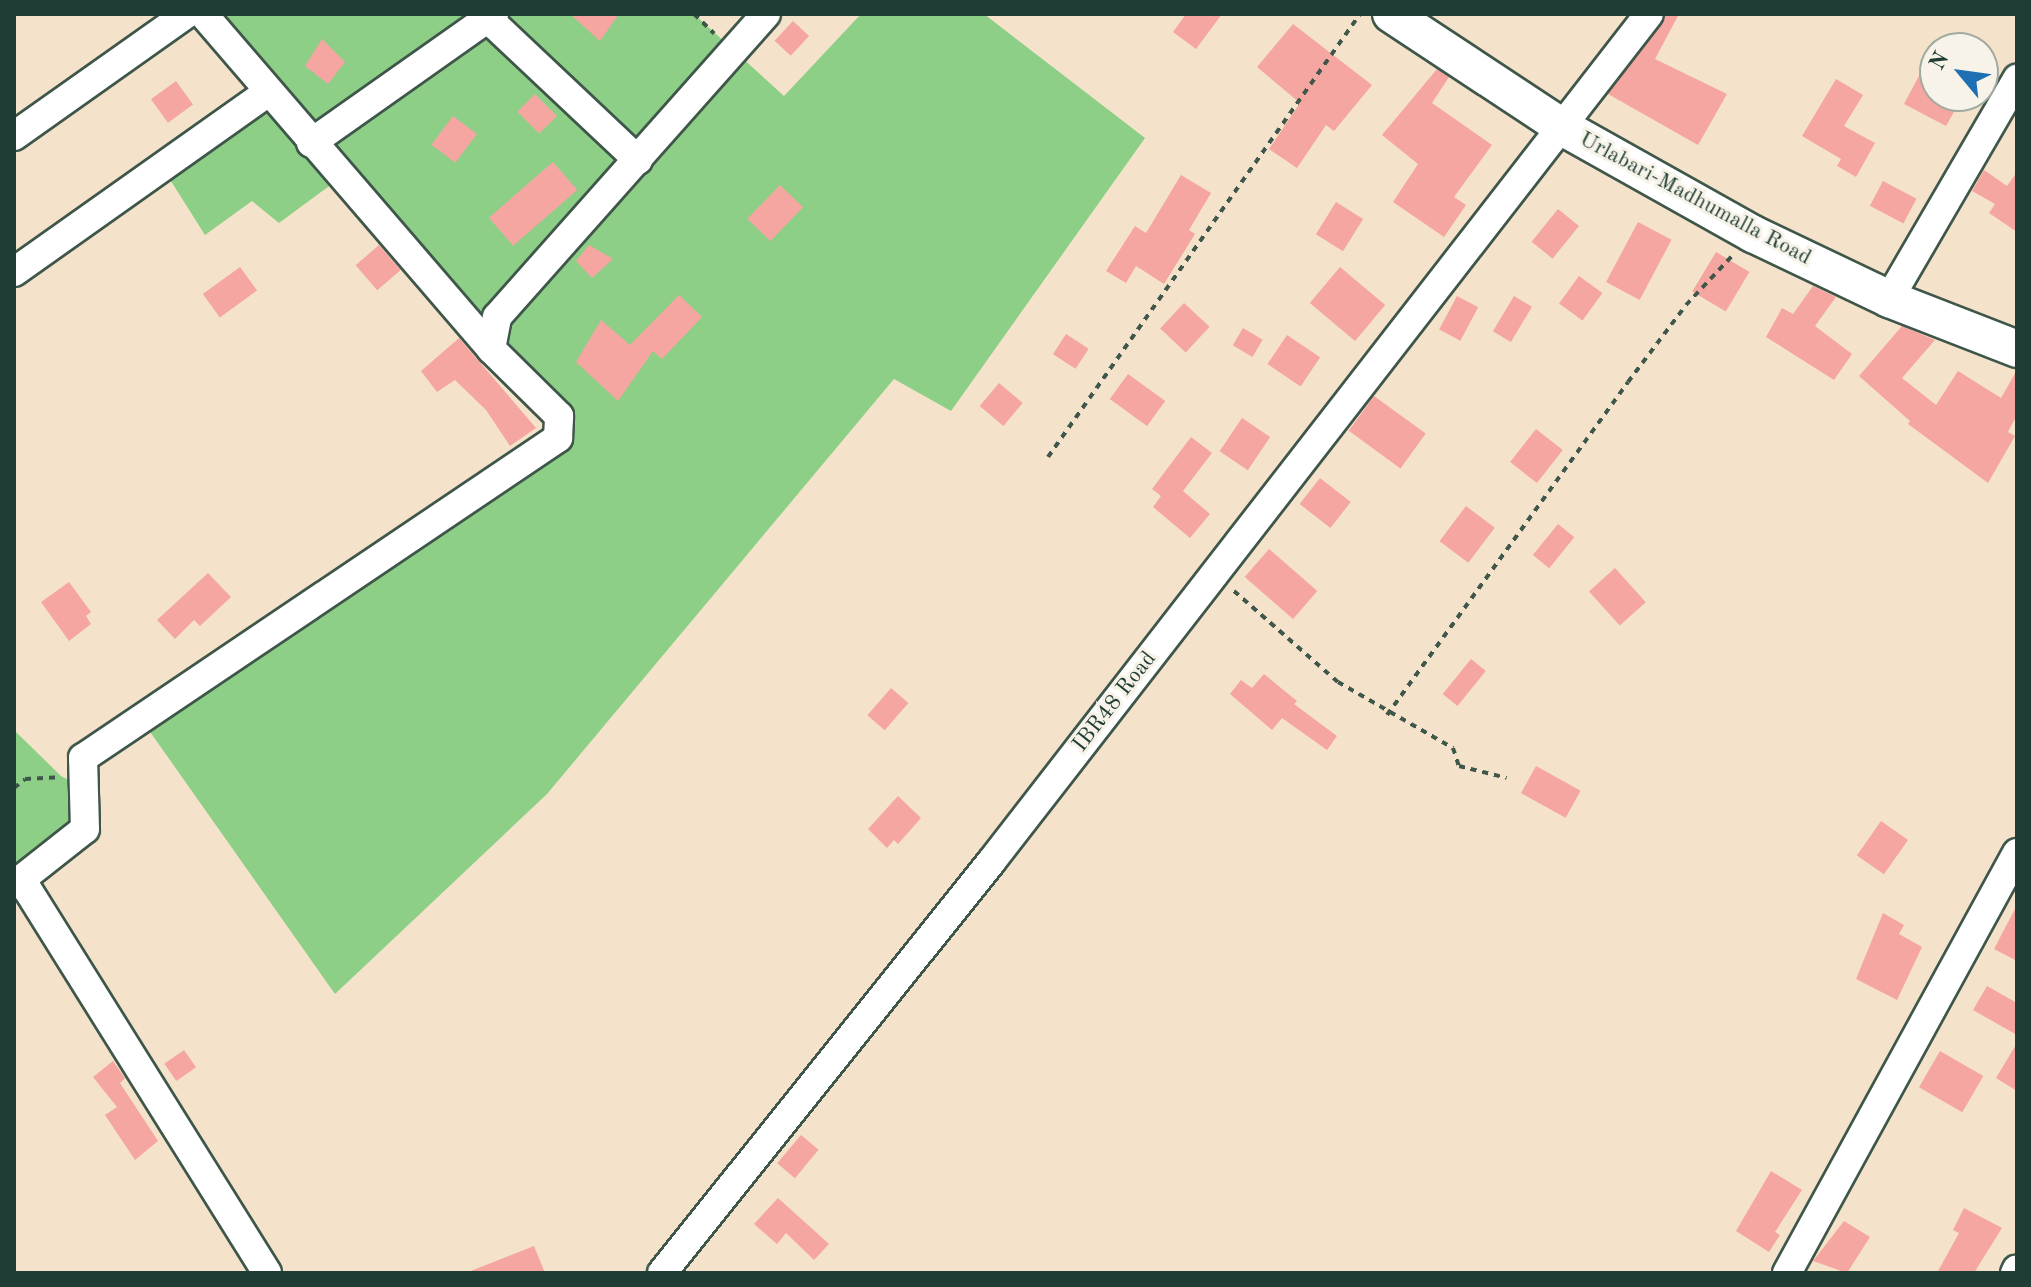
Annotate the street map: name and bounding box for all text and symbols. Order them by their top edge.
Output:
north arrow [1919,32,1999,112]
text: N [1926,49,1953,74]
street label: Urlabari-Madhumalla Road [1574,127,1816,271]
street label: IBR48 Road [1068,646,1162,758]

